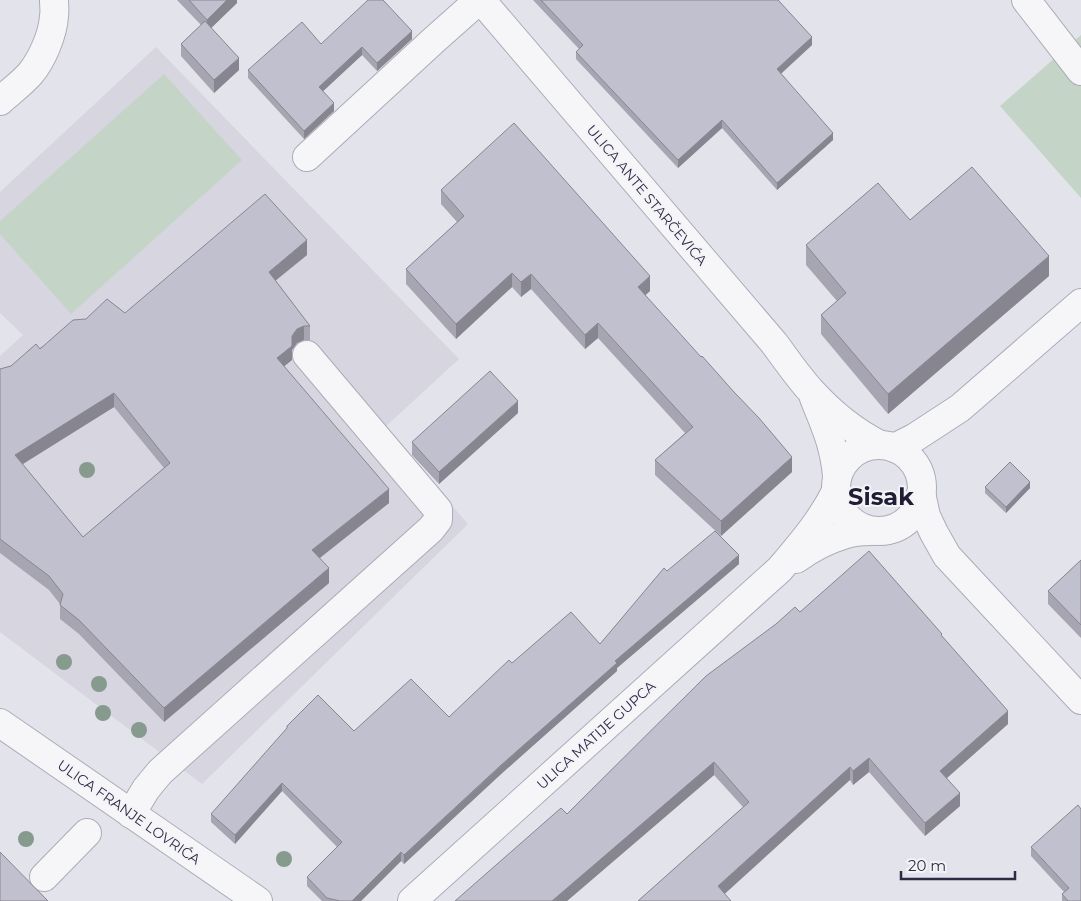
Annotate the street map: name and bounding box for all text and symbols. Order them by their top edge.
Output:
street label: ULICA ANTE STARČEVIĆA [583,121,712,270]
district label: Sisak [848,482,914,511]
street label: ULICA MATIJE GUPCA [533,676,660,793]
street label: ULICA FRANJE LOVRIĆA [54,756,205,869]
scale bar [901,848,1015,880]
text: 20 m [908,856,946,875]

